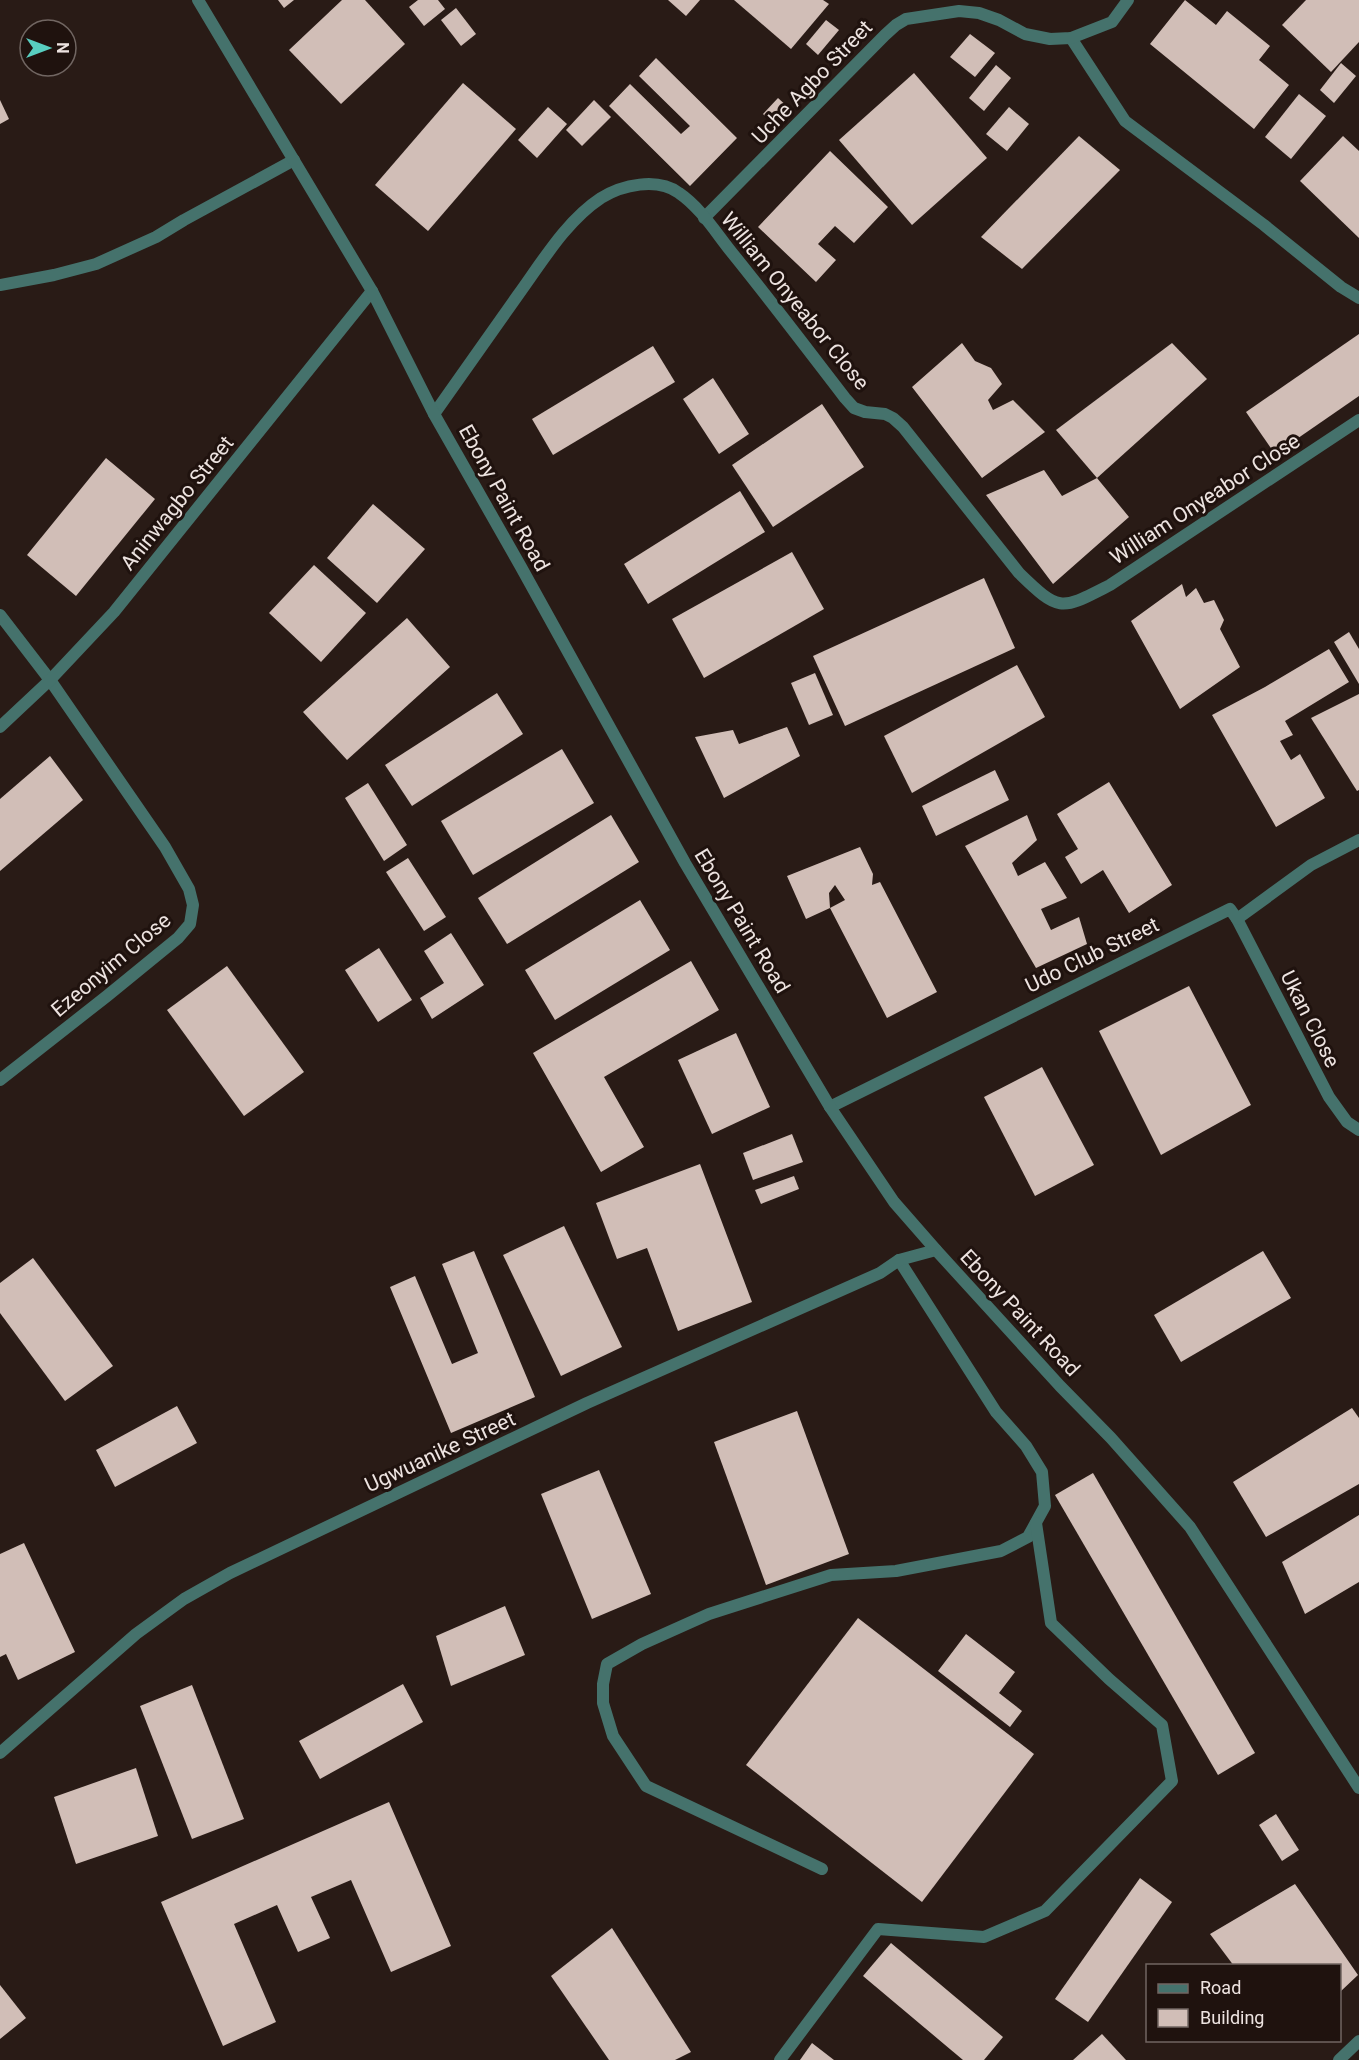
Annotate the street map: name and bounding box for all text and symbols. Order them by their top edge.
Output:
street label: Uche Agbo Street [747,15,877,149]
north arrow [18,18,78,78]
text: N [53,42,72,54]
street label: William Onyeabor Close [716,207,874,395]
street label: Ebony Paint Road [454,420,554,576]
street label: William Onyeabor Close [1106,429,1304,569]
street label: Aninwagbo Street [116,431,238,575]
street label: Ebony Paint Road [689,845,795,997]
street label: Ezeonyim Close [46,908,176,1022]
street label: Udo Club Street [1021,912,1163,998]
street label: Ukan Close [1275,967,1345,1071]
street label: Ebony Paint Road [955,1245,1085,1381]
street label: Ugwuanike Street [361,1407,519,1497]
legend [1146,1964,1341,2042]
text: Road [1200,1977,1241,1998]
text: Building [1200,2007,1264,2028]

